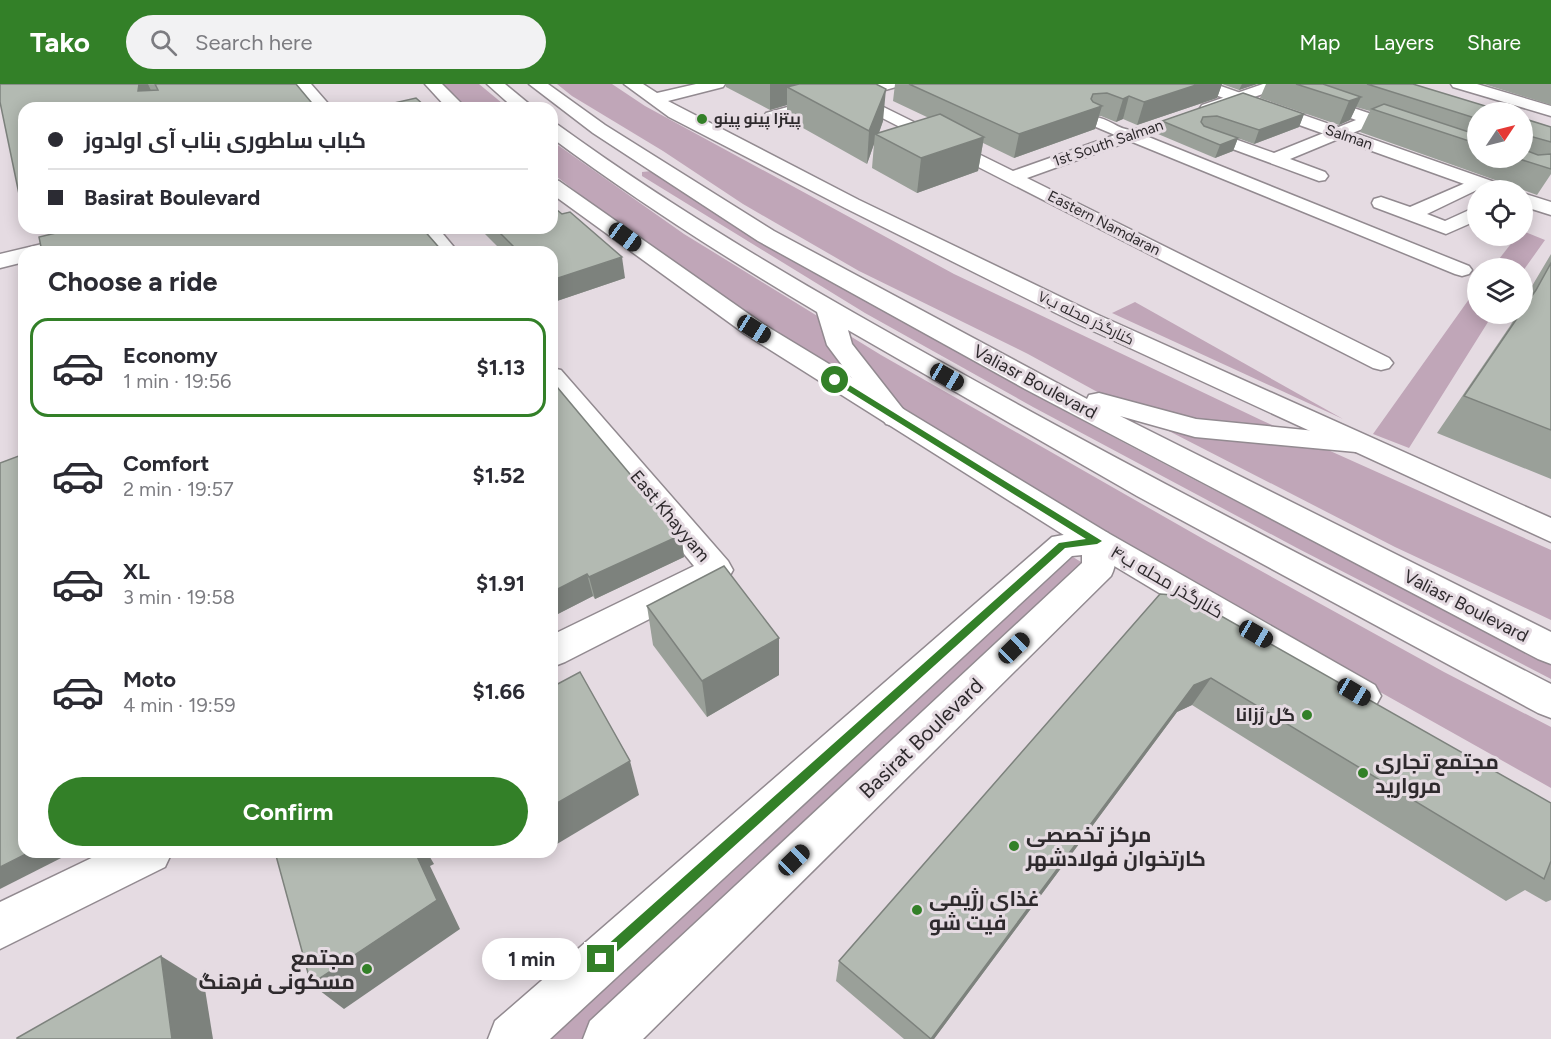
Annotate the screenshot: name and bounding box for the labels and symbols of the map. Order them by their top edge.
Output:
north arrow [1467,102,1533,168]
place label: پیتزا پینو پینو [714,110,801,130]
marker: پیتزا پینو پینو [695,112,709,126]
street label: 1st South Salman [1050,116,1166,170]
street label: Salman [1323,121,1375,153]
street label: Eastern Namdaran [1045,187,1163,259]
car [605,219,645,255]
street label: کنارگذر محله ب۷ [1035,287,1137,349]
car [734,312,774,346]
street label: Valiasr Boulevard [969,340,1101,424]
car [927,360,967,394]
route start [821,366,848,393]
street label: East Khayyam [625,466,715,566]
street label: کنارگذر محله ب۴ [1107,541,1227,623]
street label: Valiasr Boulevard [1400,565,1532,647]
car [1236,617,1276,651]
car [995,629,1033,667]
street label: Basirat Boulevard [854,673,988,803]
car [1334,675,1374,709]
place label: گل رُزانا [1235,704,1295,726]
marker: گل رُزانا [1300,708,1314,722]
place label: مجتمع تجاری مروارید [1375,749,1499,799]
marker: مجتمع تجاری مروارید [1356,766,1370,780]
place label: مرکز تخصصی کارتخوان فولادشهر [1025,822,1206,872]
marker: مرکز تخصصی کارتخوان فولادشهر [1007,839,1021,853]
car [775,841,813,879]
place label: غذای رژیمی فیت شو [929,886,1040,936]
marker: غذای رژیمی فیت شو [910,903,924,917]
callout: 1 min [481,938,580,980]
place label: مجتمع مسکونی فرهنگ [199,945,355,995]
route end [587,945,614,972]
marker: مجتمع مسکونی فرهنگ [360,962,374,976]

